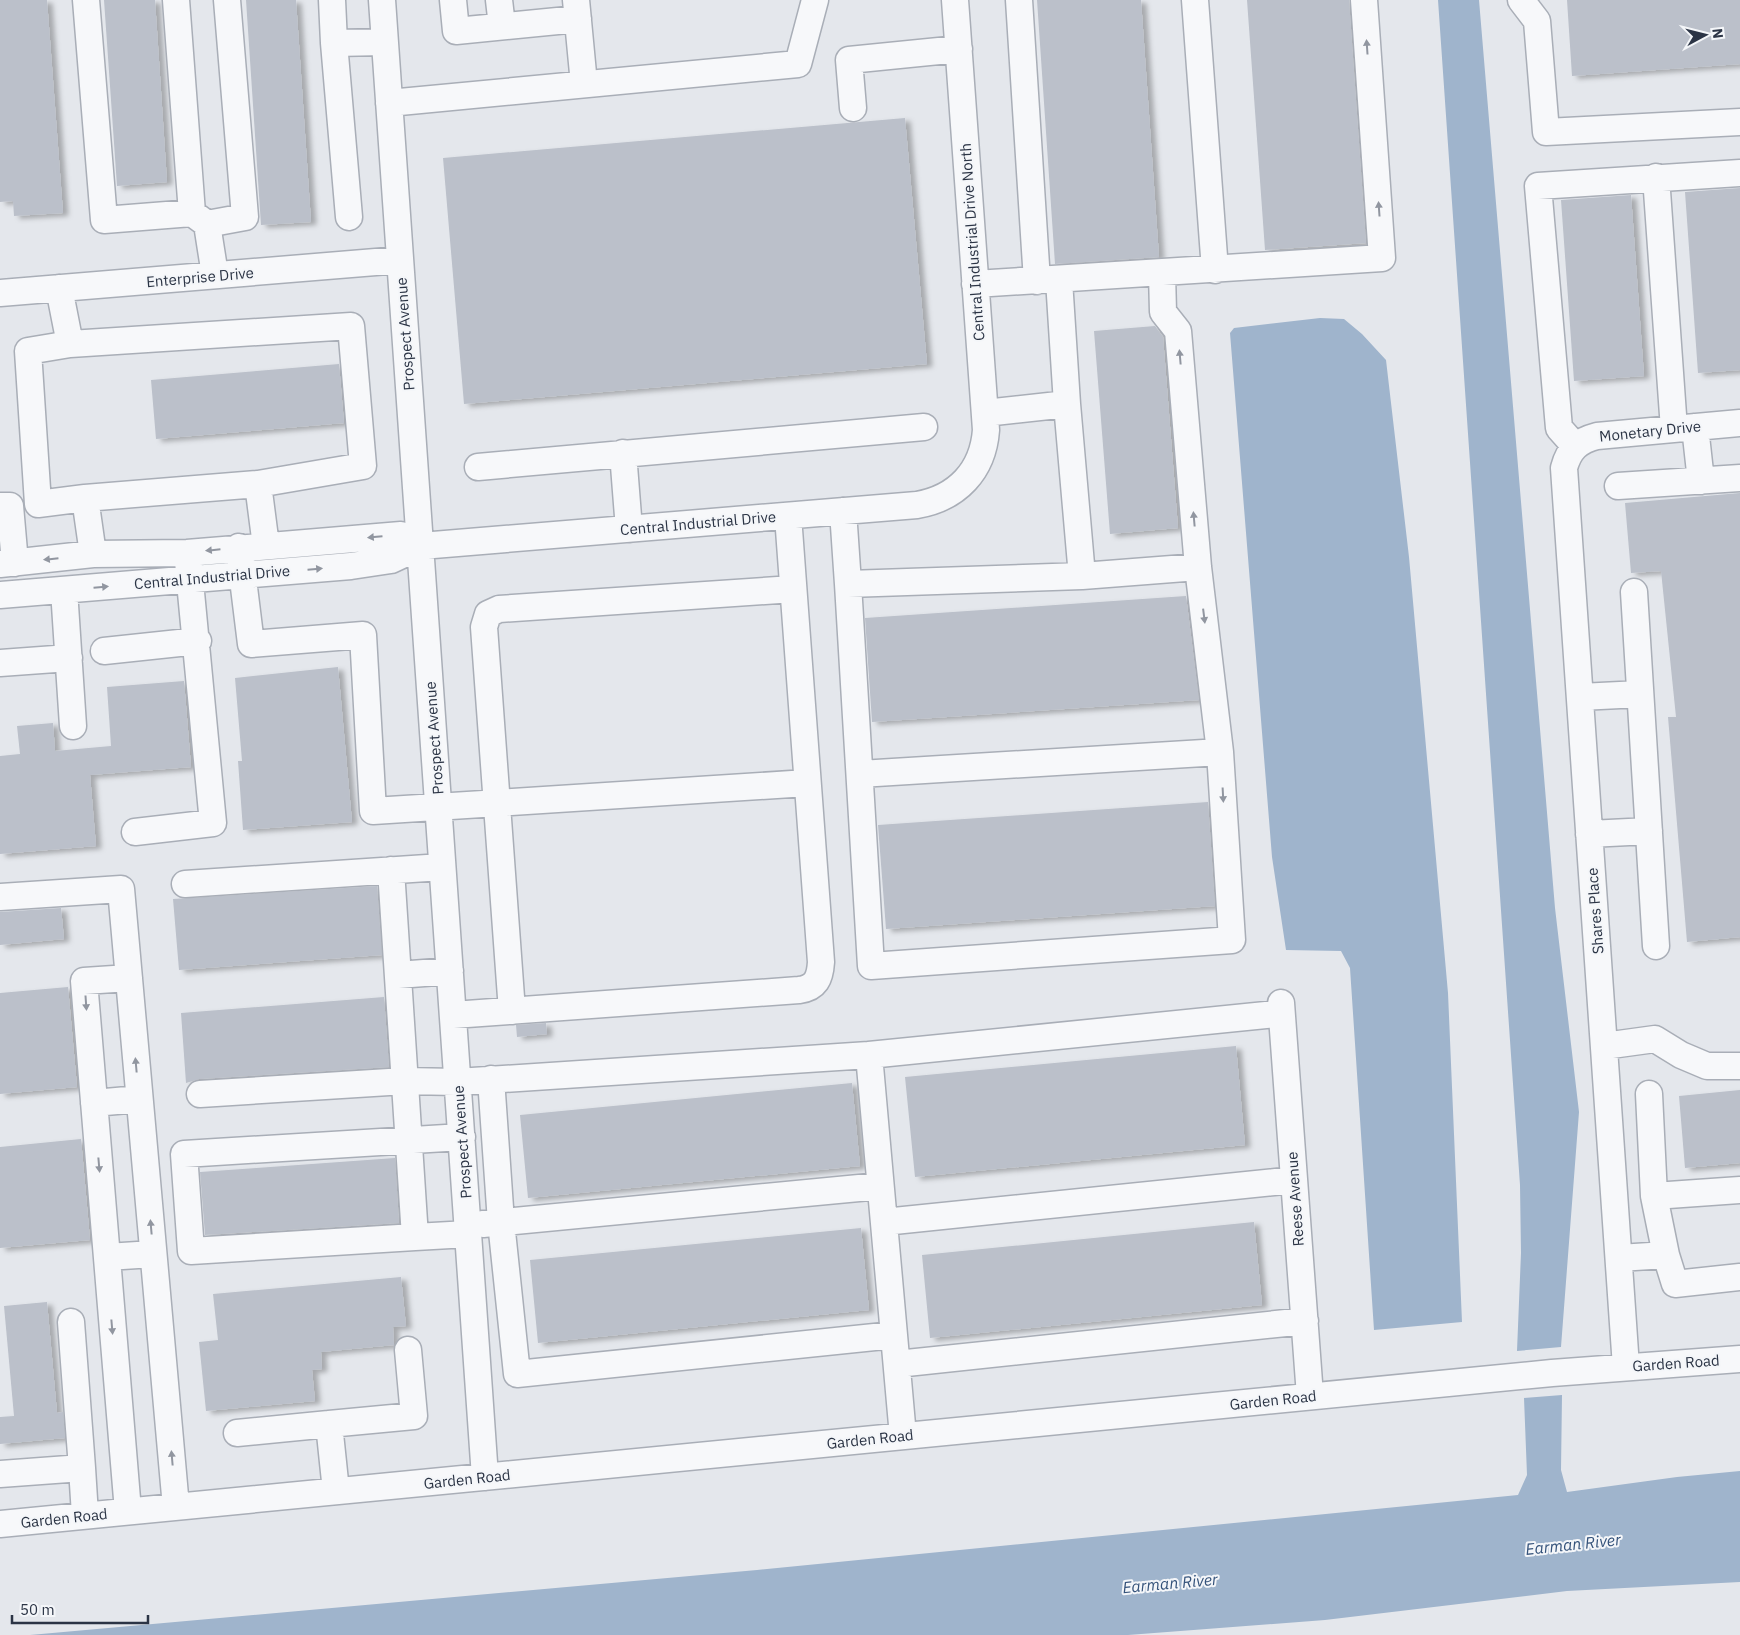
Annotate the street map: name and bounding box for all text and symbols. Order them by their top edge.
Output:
north arrow [1680,10,1730,60]
text: N [1708,27,1727,40]
one-way arrow [1363,39,1371,55]
street label: Central Industrial Drive North [956,142,988,342]
one-way arrow [1374,201,1382,217]
street label: Enterprise Drive [145,263,255,291]
street label: Prospect Avenue [392,277,418,391]
one-way arrow [1176,348,1184,364]
street label: Monetary Drive [1598,416,1702,446]
street label: Central Industrial Drive [619,507,777,539]
one-way arrow [1190,510,1198,526]
one-way arrow [367,534,383,542]
one-way arrow [205,546,221,554]
one-way arrow [43,555,59,563]
street label: Central Industrial Drive [133,561,291,593]
one-way arrow [307,564,323,572]
one-way arrow [93,582,109,590]
one-way arrow [1200,608,1208,624]
street label: Prospect Avenue [421,681,447,795]
one-way arrow [1219,787,1227,803]
street label: Shares Place [1583,867,1607,955]
one-way arrow [82,995,90,1011]
one-way arrow [132,1057,140,1073]
street label: Prospect Avenue [449,1085,475,1199]
street label: Reese Avenue [1282,1151,1308,1247]
one-way arrow [95,1157,103,1173]
one-way arrow [147,1218,155,1234]
one-way arrow [109,1319,117,1335]
street label: Garden Road [1632,1350,1720,1376]
street label: Garden Road [1229,1386,1317,1414]
street label: Garden Road [826,1425,914,1453]
one-way arrow [168,1450,176,1466]
street label: Garden Road [423,1465,511,1493]
street label: Garden Road [20,1504,108,1532]
water label: Earman River [1524,1529,1623,1559]
water label: Earman River [1122,1569,1220,1597]
scale bar [12,1592,149,1624]
text: 50 m [20,1600,55,1619]

